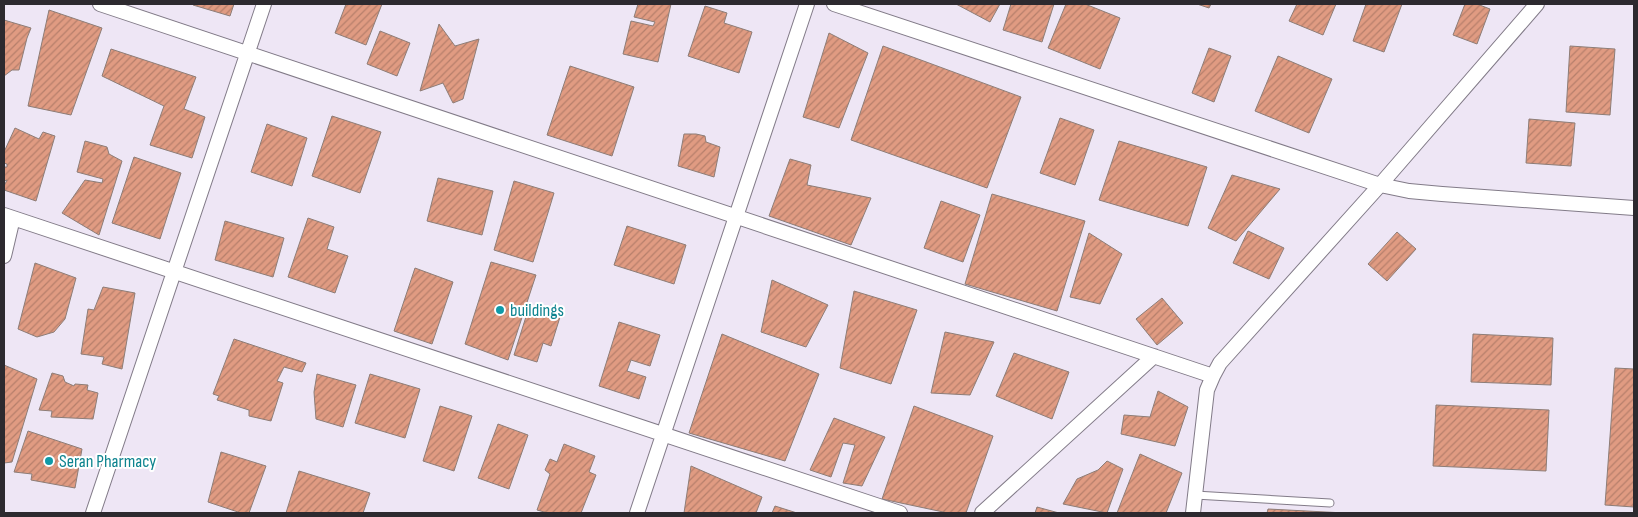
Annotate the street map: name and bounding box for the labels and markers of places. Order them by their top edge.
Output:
place label: buildings [510,300,564,321]
marker: buildings [494,304,506,316]
place label: Seran Pharmacy [59,451,156,472]
marker: Seran Pharmacy [43,455,55,467]

